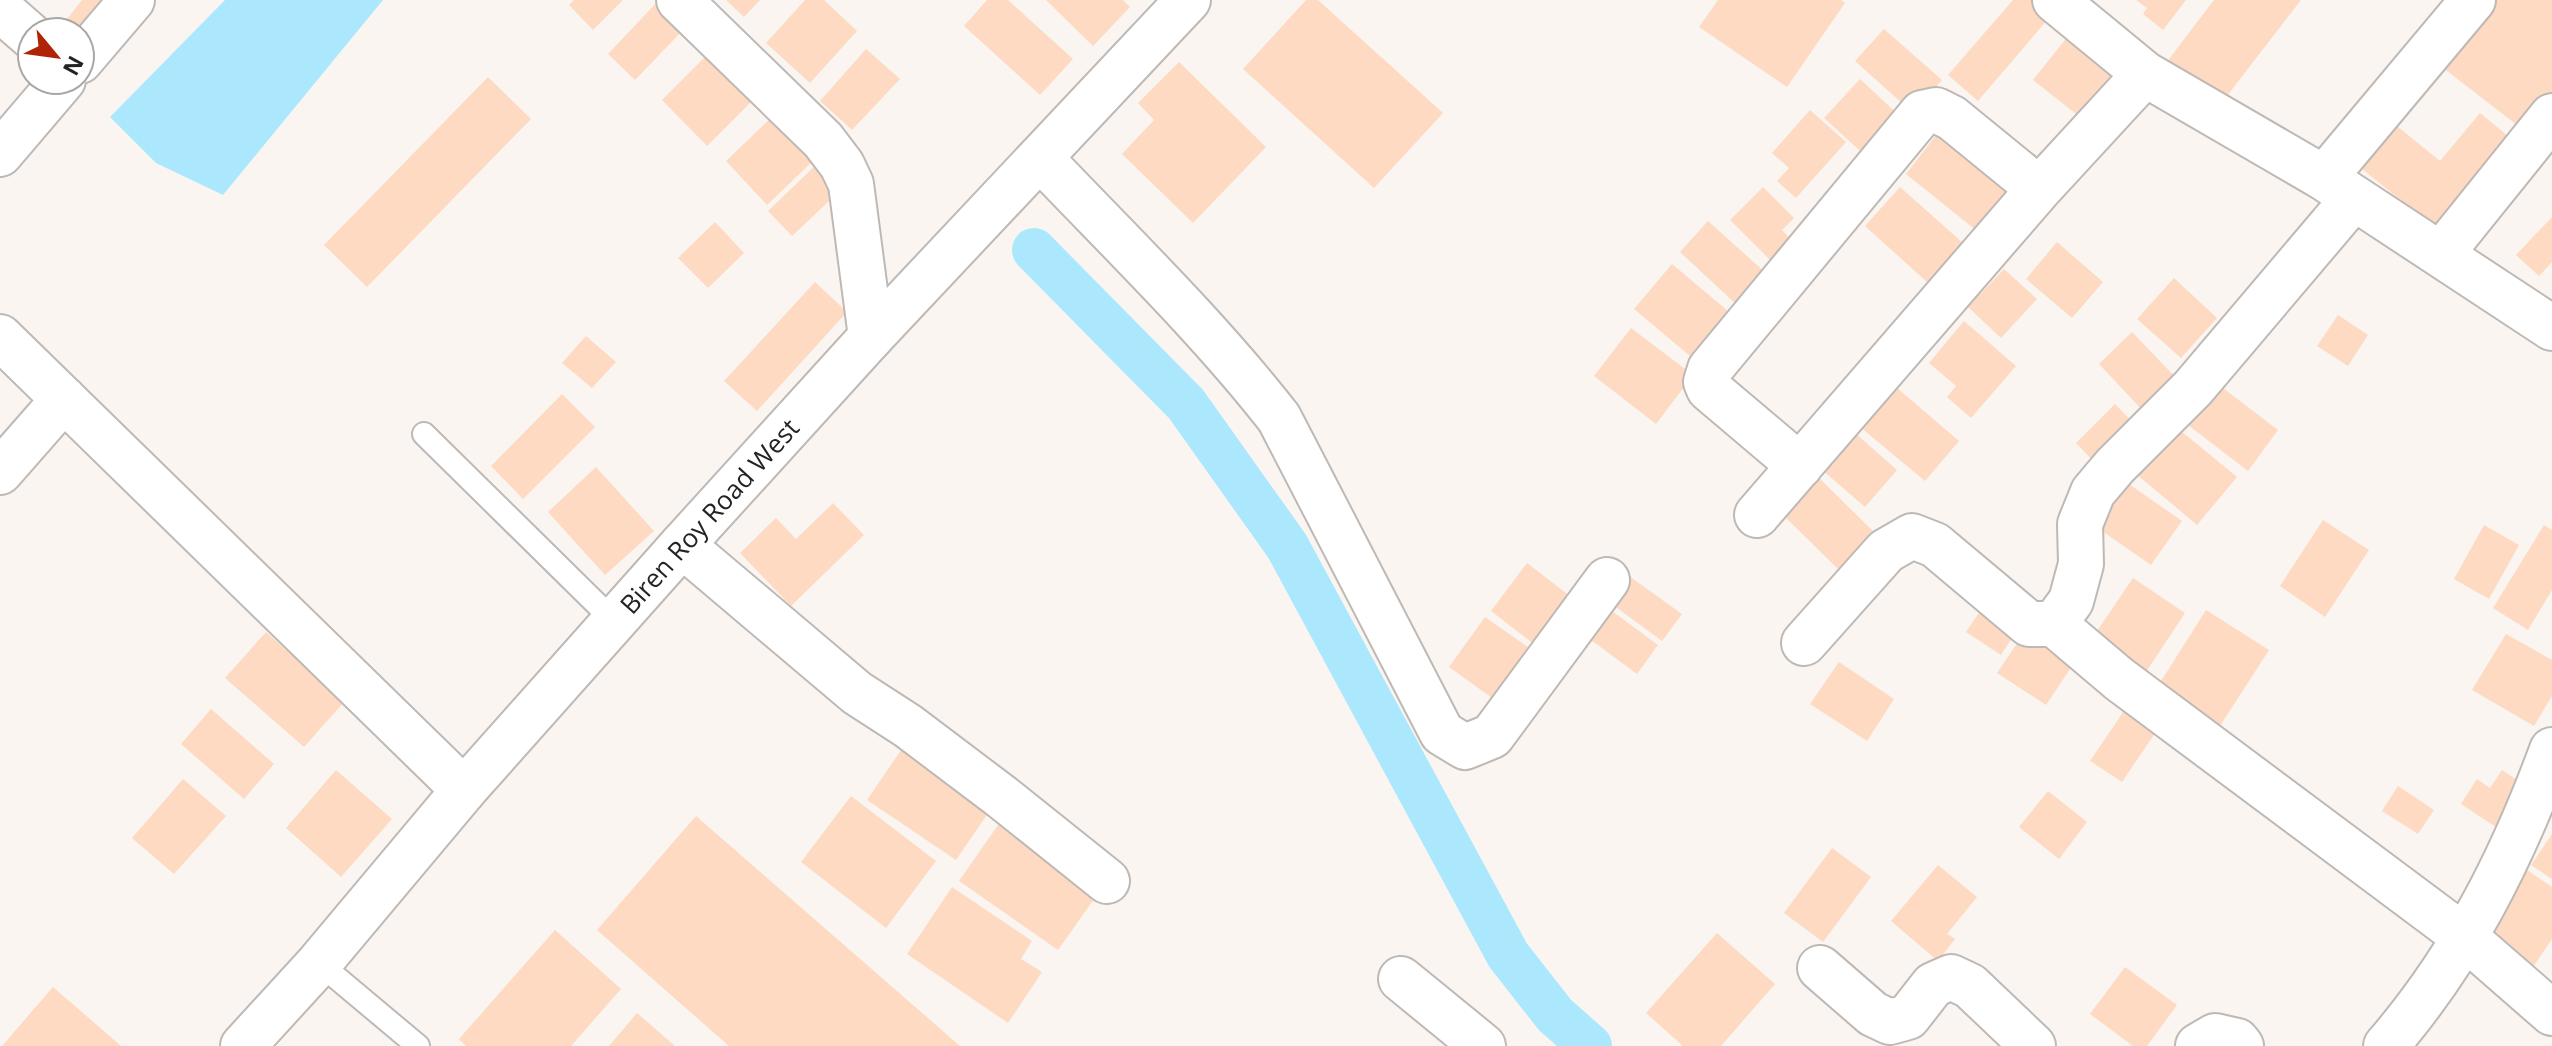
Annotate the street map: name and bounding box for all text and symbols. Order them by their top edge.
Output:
north arrow [16,16,96,96]
text: N [57,51,92,81]
street label: Biren Roy Road West [611,410,807,621]

